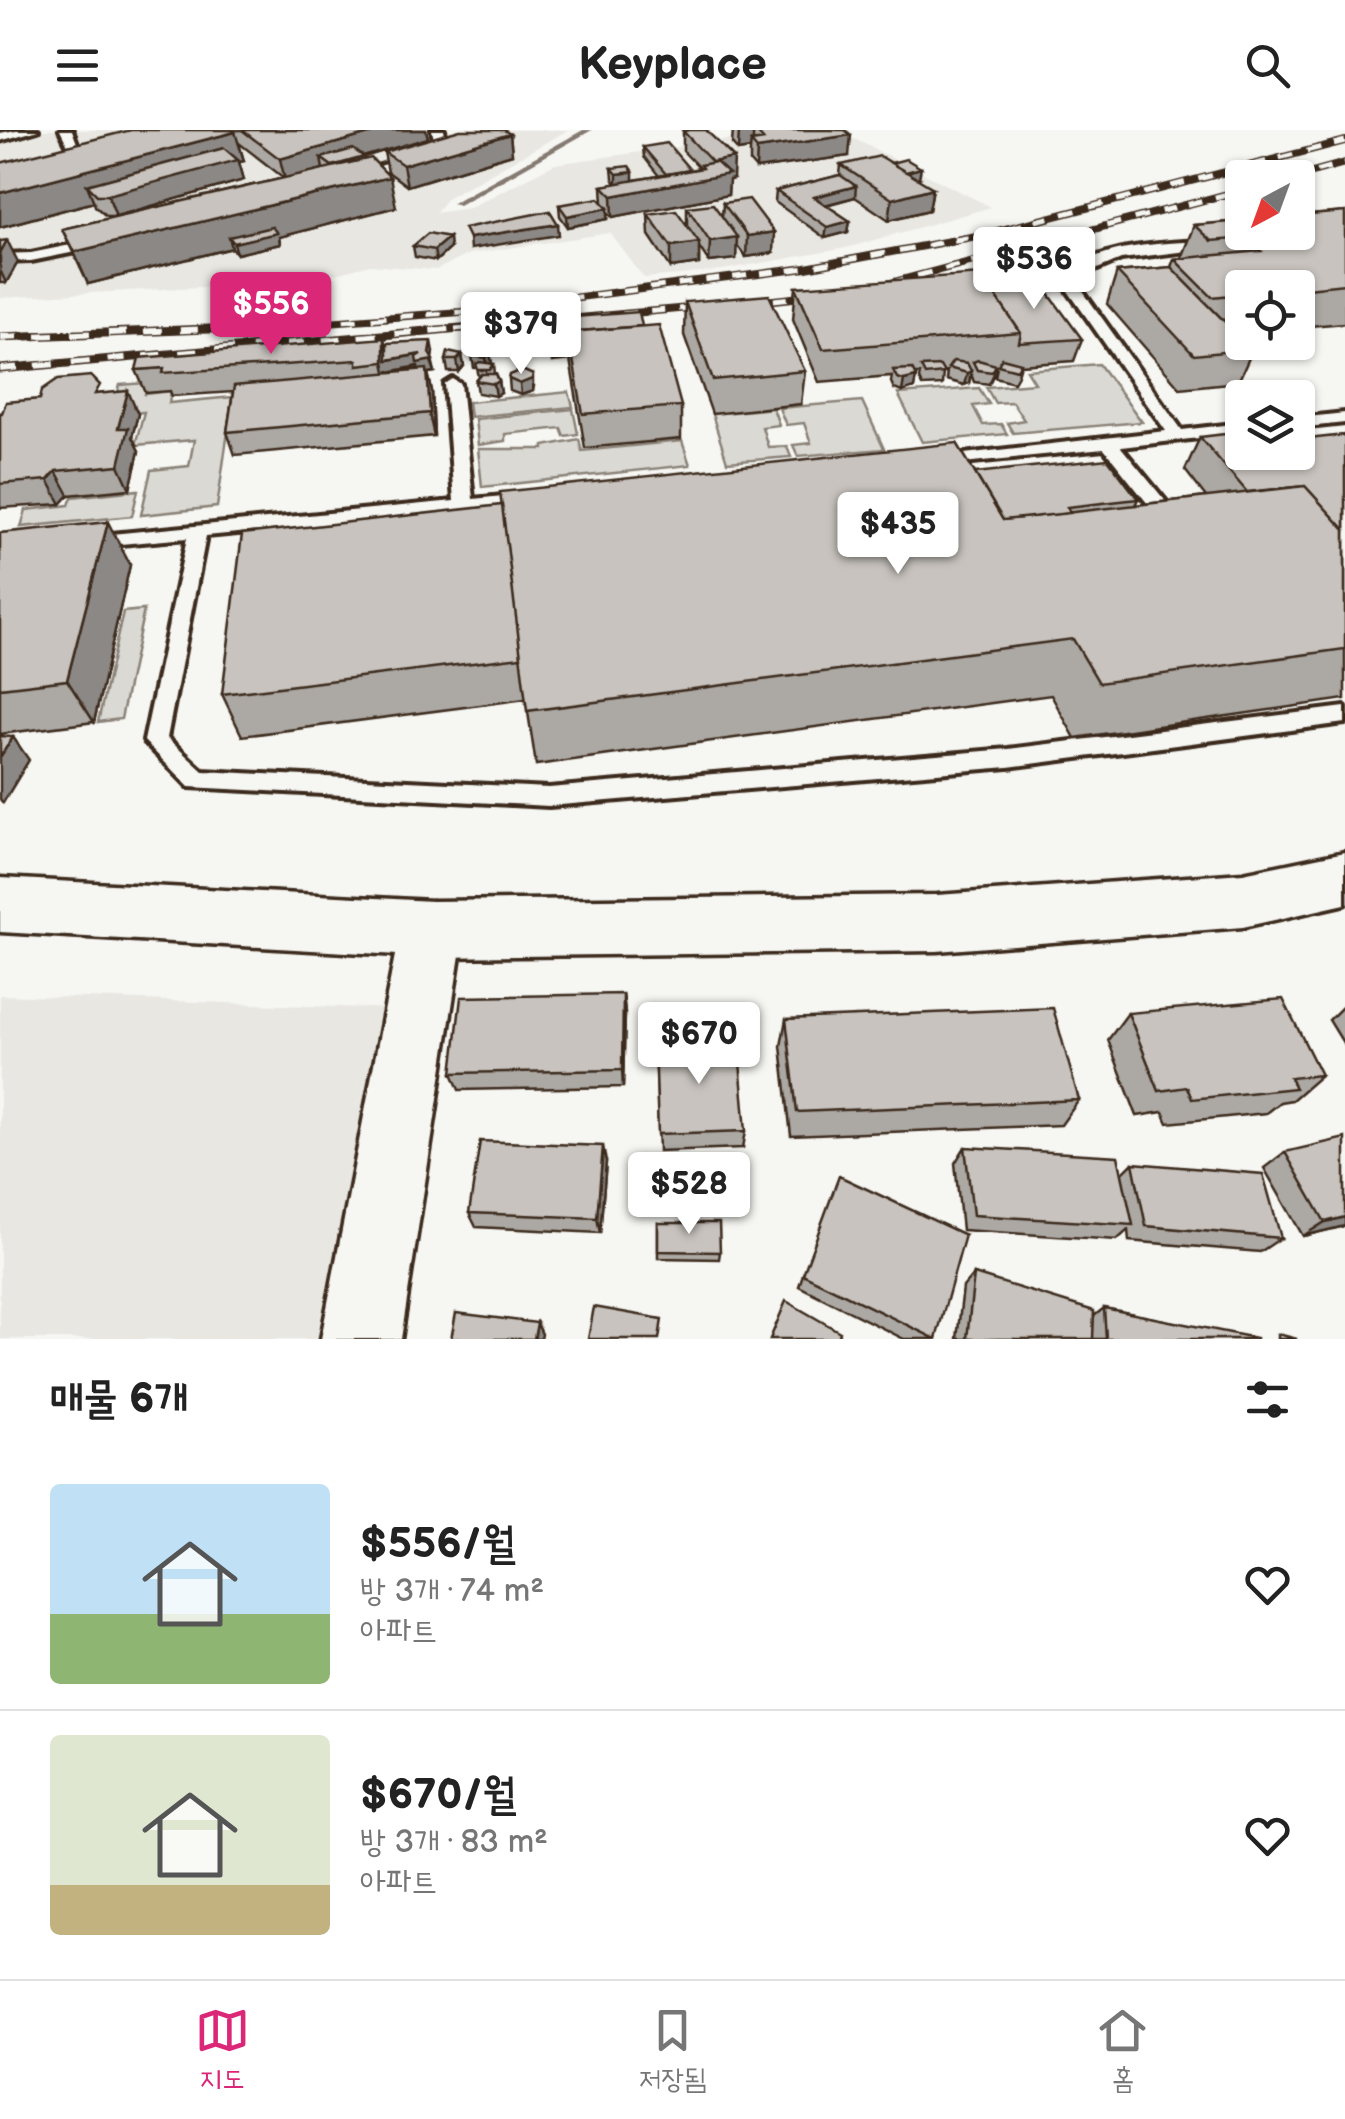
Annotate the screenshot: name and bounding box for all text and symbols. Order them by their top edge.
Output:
icon: menu [50,38,105,93]
text: Keyplace [578,38,767,93]
icon: search [1240,38,1295,93]
north arrow [1225,160,1315,250]
map controls [1225,160,1315,470]
pin: $536 [975,227,1093,312]
text: $536 [995,240,1073,279]
button: locate [1225,270,1315,360]
pin: $556 [212,272,330,357]
text: $556 [232,285,310,324]
pin: $379 [462,292,580,377]
text: $379 [483,305,559,344]
button: layers [1225,380,1315,470]
pin: $435 [839,492,957,577]
text: $435 [859,505,937,544]
pin: $670 [640,1002,758,1087]
text: $670 [660,1015,738,1054]
pin: $528 [630,1152,748,1237]
text: $528 [650,1165,728,1204]
icon: filters [1240,1372,1295,1427]
text: 매물 6개 [50,1374,188,1425]
text: $556/월 [360,1519,515,1570]
icon: home [130,1524,250,1644]
icon: heart [1240,1557,1295,1612]
text: 방 3개 · 74 m² [360,1572,544,1611]
text: 아파트 [360,1612,437,1651]
text: $670/월 [360,1770,516,1821]
icon: home [130,1775,250,1895]
icon: heart [1240,1808,1295,1863]
text: 방 3개 · 83 m² [360,1823,548,1862]
text: 아파트 [360,1863,437,1902]
tab: 지도 [195,2003,250,2098]
tab: 저장됨 [639,2003,706,2098]
tab: 홈 [1095,2003,1150,2098]

